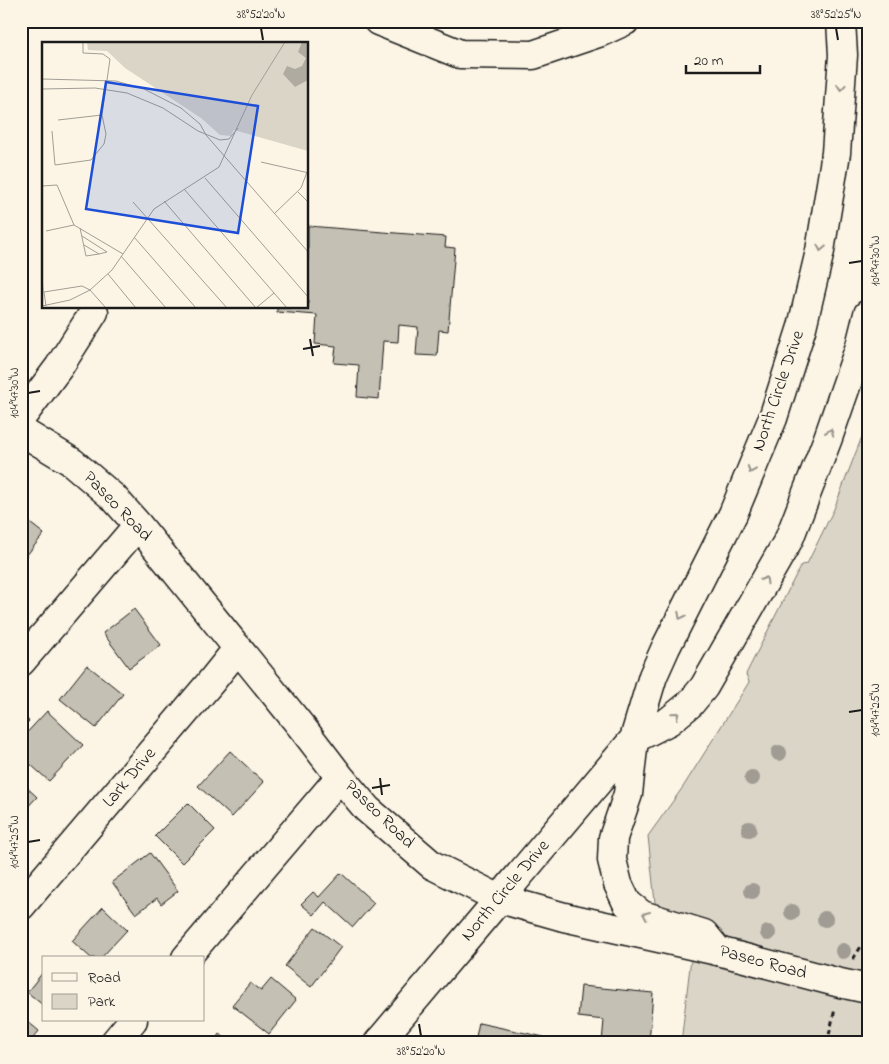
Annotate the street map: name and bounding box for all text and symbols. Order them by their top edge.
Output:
text: 38°52'20"N [237,6,285,24]
text: 38°52'25"N [811,6,861,24]
inset map [42,42,309,309]
scale bar [686,42,760,74]
text: 20 m [694,50,724,72]
one-way arrow [835,84,846,92]
text: 104°47'30"W [867,236,885,286]
one-way arrow [816,244,826,253]
street label: North Circle Drive [746,326,812,455]
text: 104°47'30"W [6,368,24,418]
one-way arrow [825,428,835,436]
one-way arrow [747,465,758,474]
street label: Paseo Road [77,466,157,548]
one-way arrow [759,577,769,586]
one-way arrow [677,611,687,620]
text: 104°47'25"W [867,683,885,737]
one-way arrow [671,711,680,720]
street label: Lark Drive [97,741,164,814]
street label: Paseo Road [338,775,420,855]
text: 104°47'25"W [6,815,24,869]
street label: North Circle Drive [456,834,557,948]
one-way arrow [642,911,651,922]
street label: Paseo Road [717,939,809,987]
legend [42,956,205,1022]
text: Road [88,967,121,989]
text: Park [88,991,116,1013]
text: 38°52'20"N [397,1043,445,1061]

